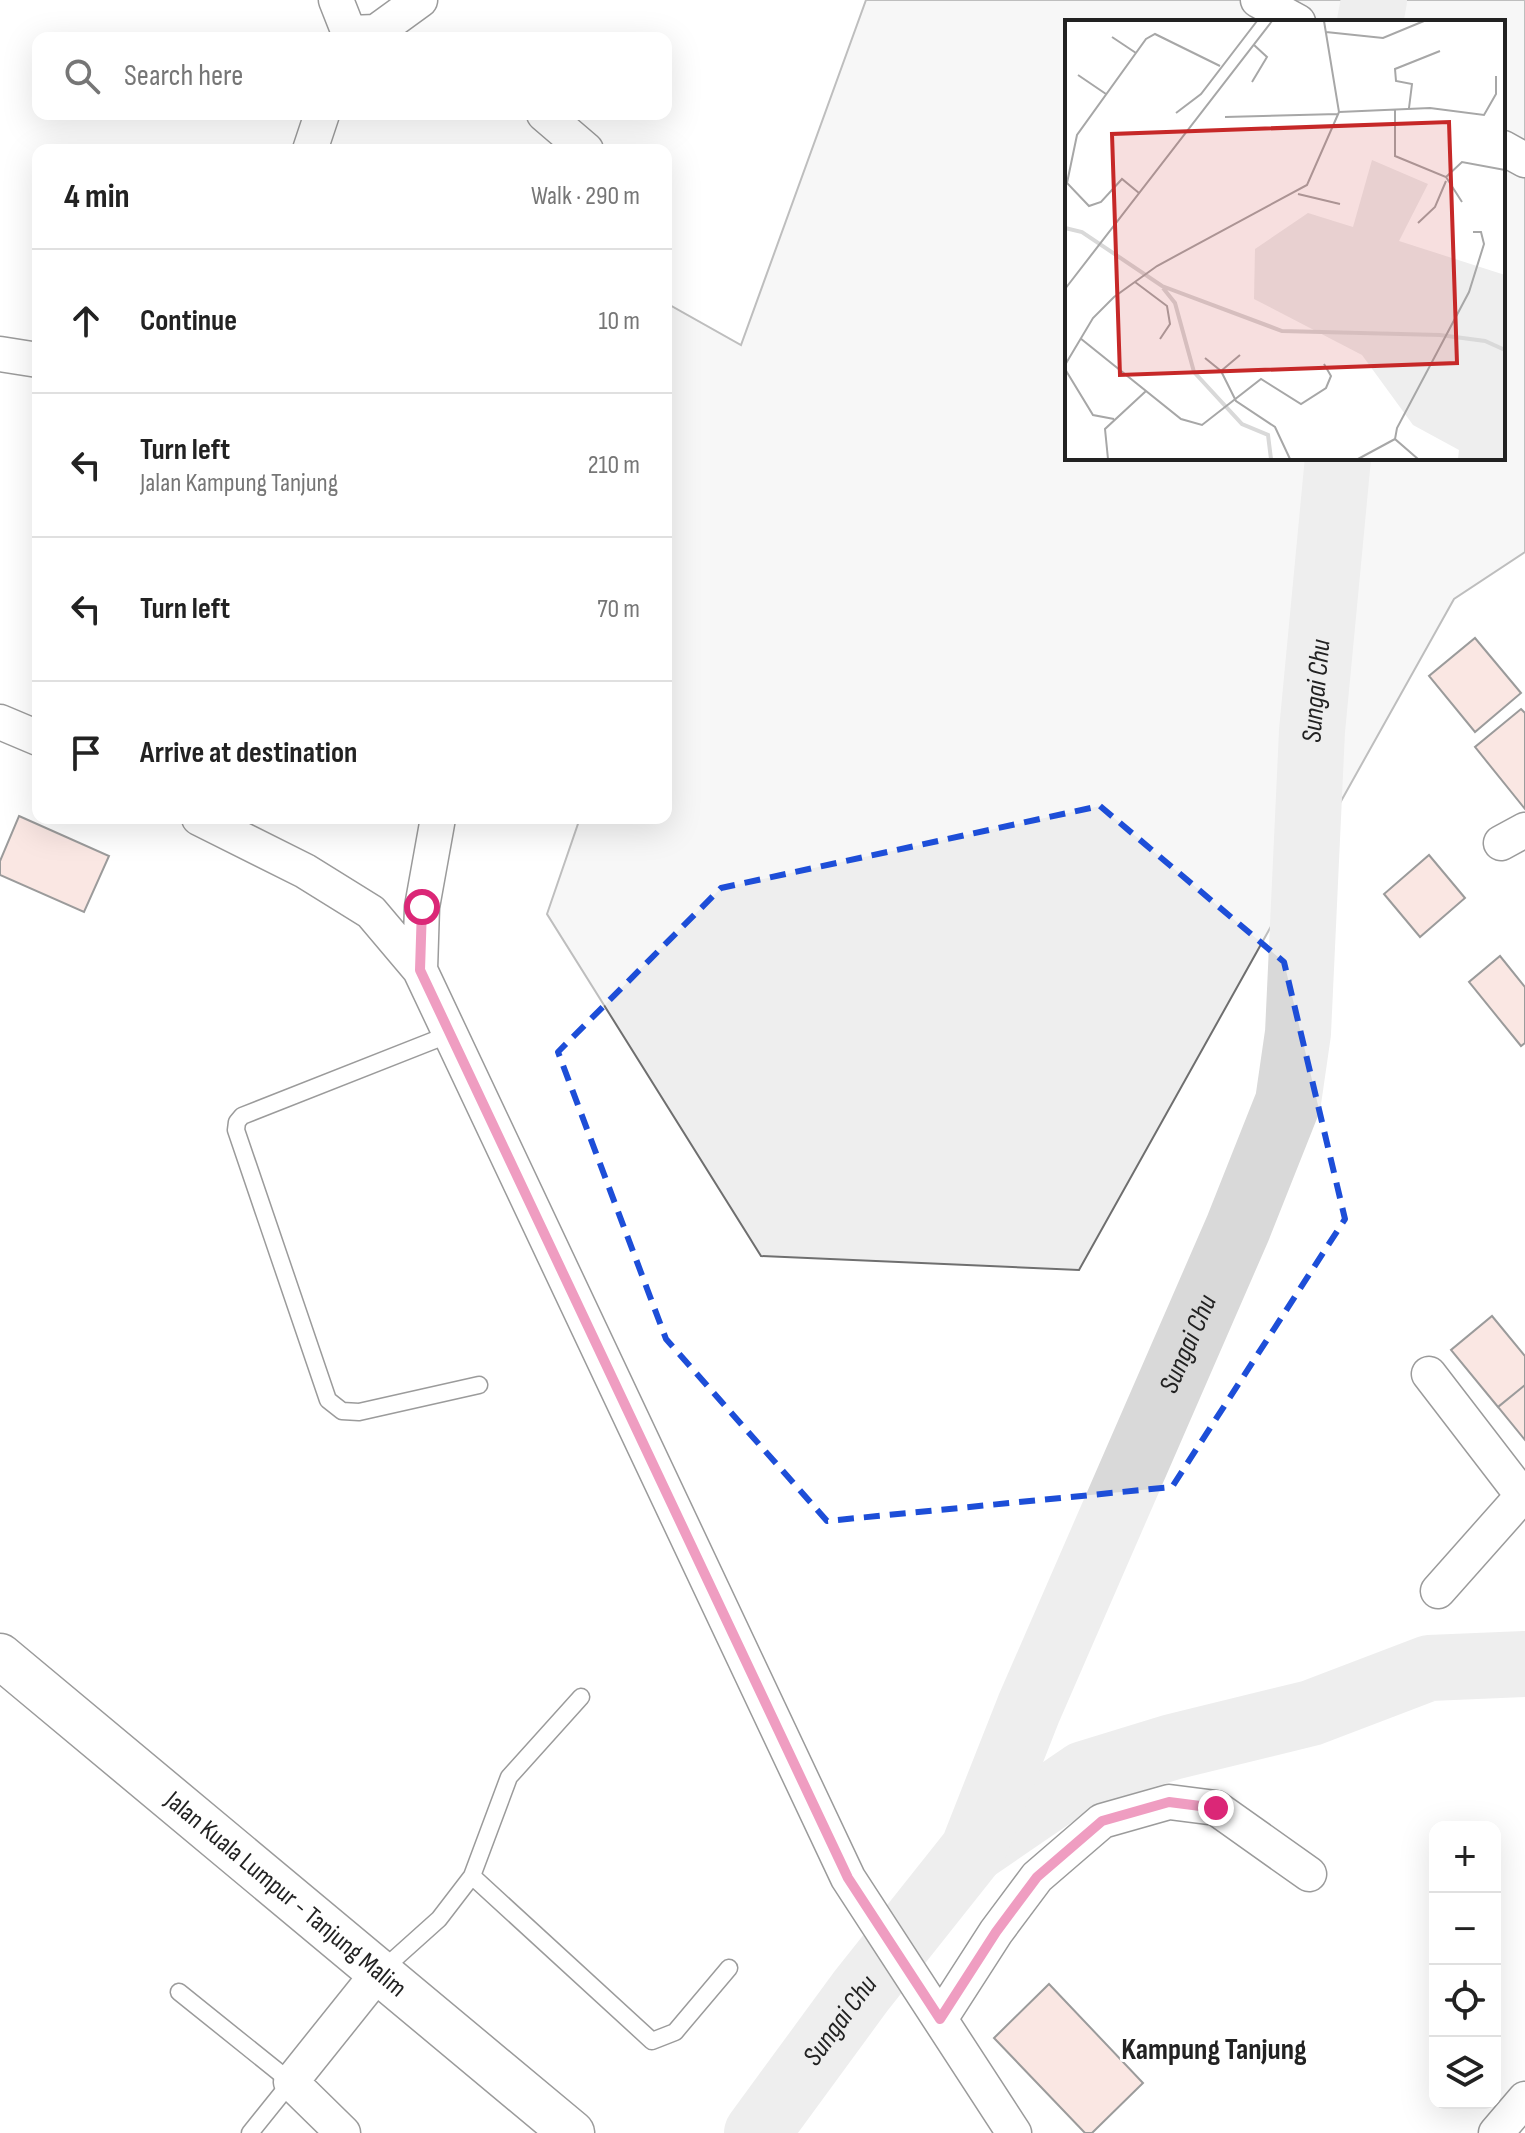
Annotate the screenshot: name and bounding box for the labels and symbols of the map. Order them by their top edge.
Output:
inset map [1065,20,1505,460]
water label: Sungai Chu [1295,637,1337,743]
route start [404,889,440,925]
water label: Sungai Chu [1152,1289,1224,1398]
street label: Jalan Kuala Lumpur - Tanjung Malim [158,1784,413,2004]
route end [1198,1790,1234,1826]
water label: Sungai Chu [796,1968,884,2072]
district label: Kampung Tanjung [1121,2032,1307,2068]

